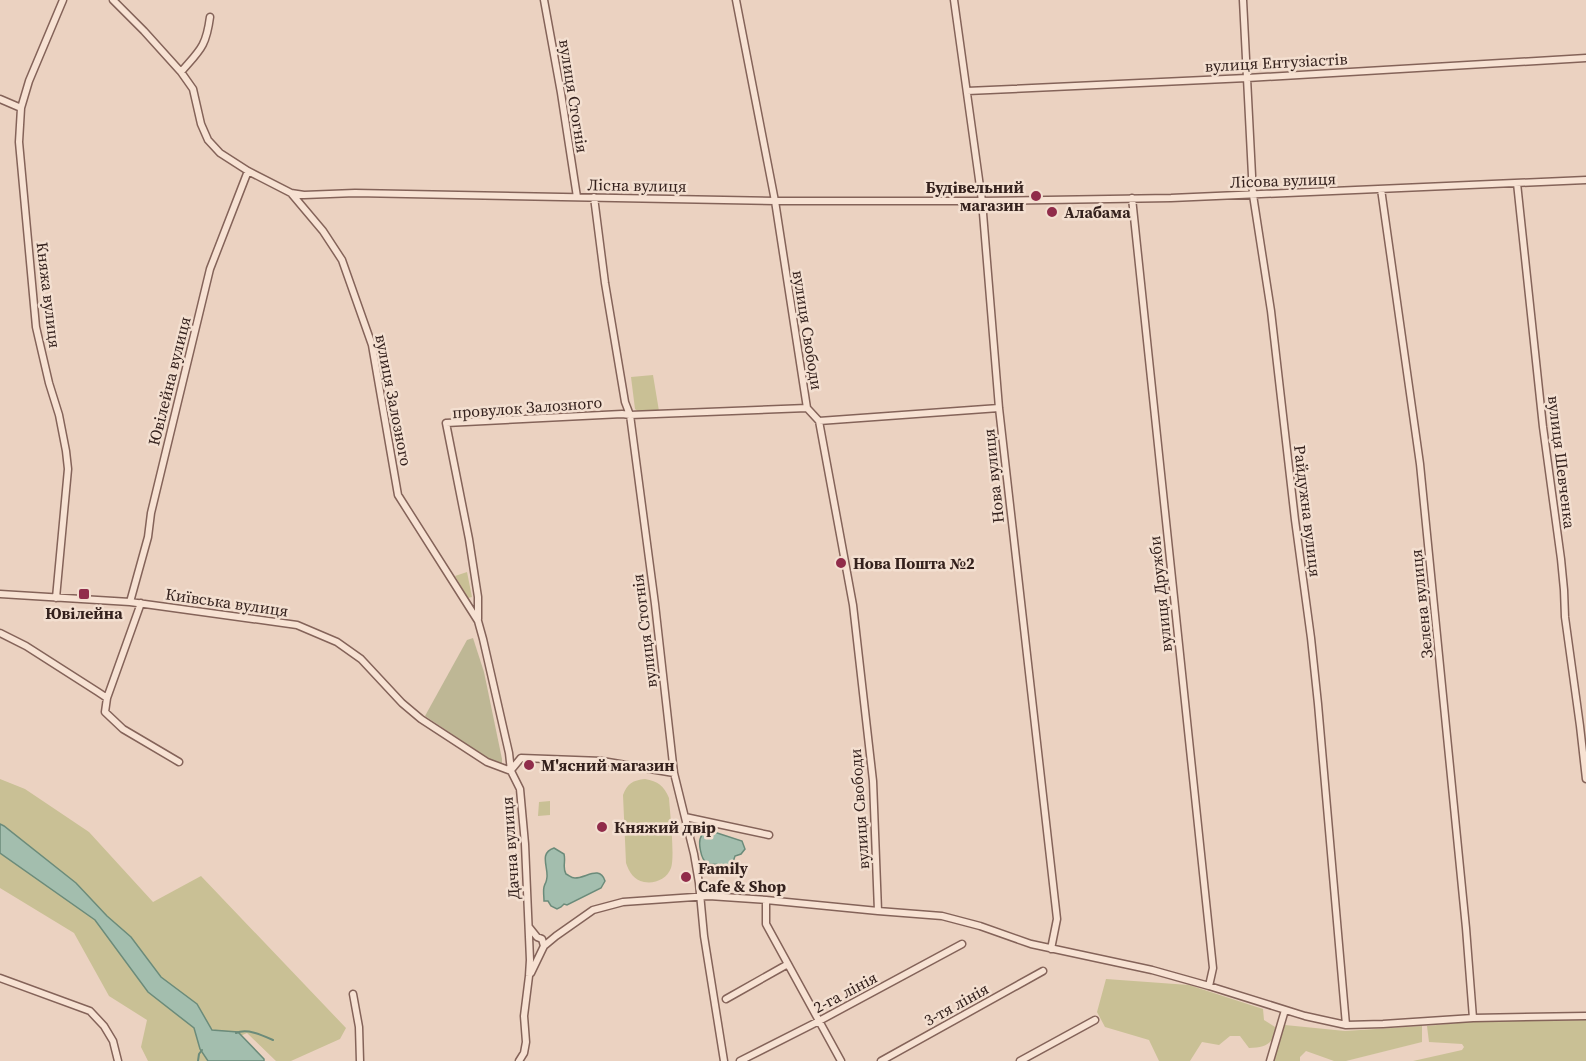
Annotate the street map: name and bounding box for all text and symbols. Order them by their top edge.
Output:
street label: вулиця Стогнія [554,38,594,154]
street label: вулиця Ентузіастів [1204,47,1348,77]
street label: Лісова вулиця [1230,167,1336,193]
street label: Лісна вулиця [587,173,687,197]
place label: Будівельний магазин [925,176,1025,216]
marker: Будівельний магазин [1029,189,1043,203]
place label: Алабама [1064,201,1131,223]
marker: Алабама [1045,205,1059,219]
street label: Княжа вулиця [32,241,66,349]
street label: вулиця Свободи [788,268,828,392]
street label: Ювілейна вулиця [142,314,196,448]
street label: вулиця Залозного [370,332,418,468]
street label: провулок Залозного [451,391,603,423]
street label: вулиця Шевченка [1543,394,1581,531]
street label: Нова вулиця [977,428,1009,524]
street label: Райдужна вулиця [1289,444,1327,578]
street label: вулиця Дружби [1143,535,1177,653]
street label: Зелена вулиця [1404,548,1438,660]
place label: Нова Пошта №2 [853,552,975,574]
marker: Нова Пошта №2 [834,556,848,570]
street label: вулиця Стогнія [626,573,662,689]
street label: Київська вулиця [164,582,290,622]
marker: Ювілейна [77,587,91,601]
place label: Ювілейна [45,602,123,624]
street label: вулиця Свободи [844,748,874,870]
place label: М'ясний магазин [541,754,675,776]
marker: М'ясний магазин [522,758,536,772]
street label: Дачна вулиця [495,796,525,900]
place label: Княжий двір [614,816,716,838]
marker: Княжий двір [595,820,609,834]
place label: Family Cafe & Shop [698,857,786,897]
marker: Family Cafe & Shop [679,870,693,884]
street label: 2-га лінія [809,966,881,1018]
street label: 3-тя лінія [920,977,992,1031]

